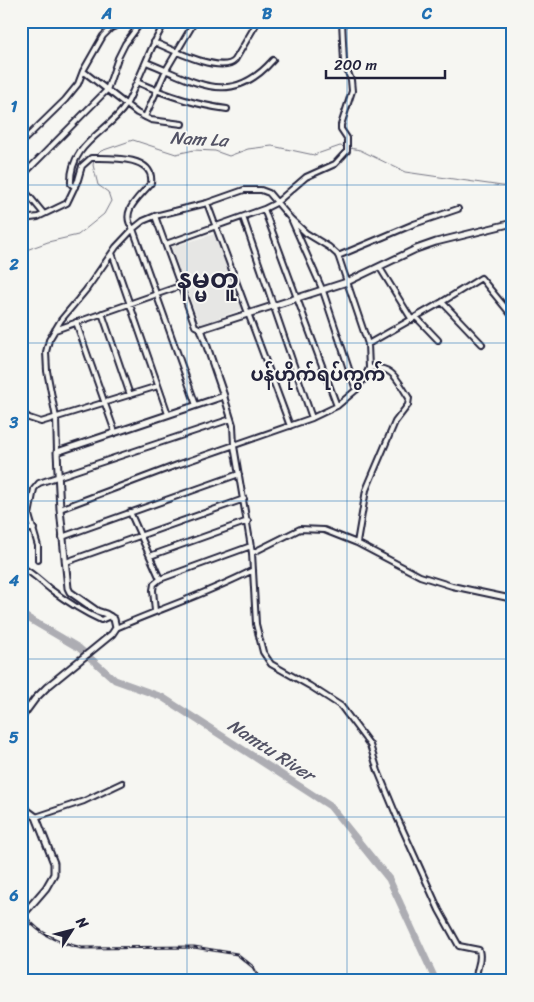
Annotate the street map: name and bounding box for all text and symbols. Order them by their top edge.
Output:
text: A [101,0,112,28]
text: B [262,0,273,28]
text: C [421,0,433,28]
scale bar [326,48,445,80]
text: 200 m [334,52,378,78]
text: 1 [11,92,18,121]
water label: Nam La [170,122,230,157]
text: 2 [8,250,19,279]
district label: နမ္မတူ [177,256,239,302]
district label: ပန်ဟိုက်ရပ်ကွက် [251,358,385,391]
text: 3 [9,408,19,437]
text: 4 [8,566,19,595]
water label: Namtu River [221,710,324,792]
text: 5 [9,723,19,752]
text: 6 [8,881,19,910]
north arrow [48,904,98,954]
text: N [69,911,95,934]

